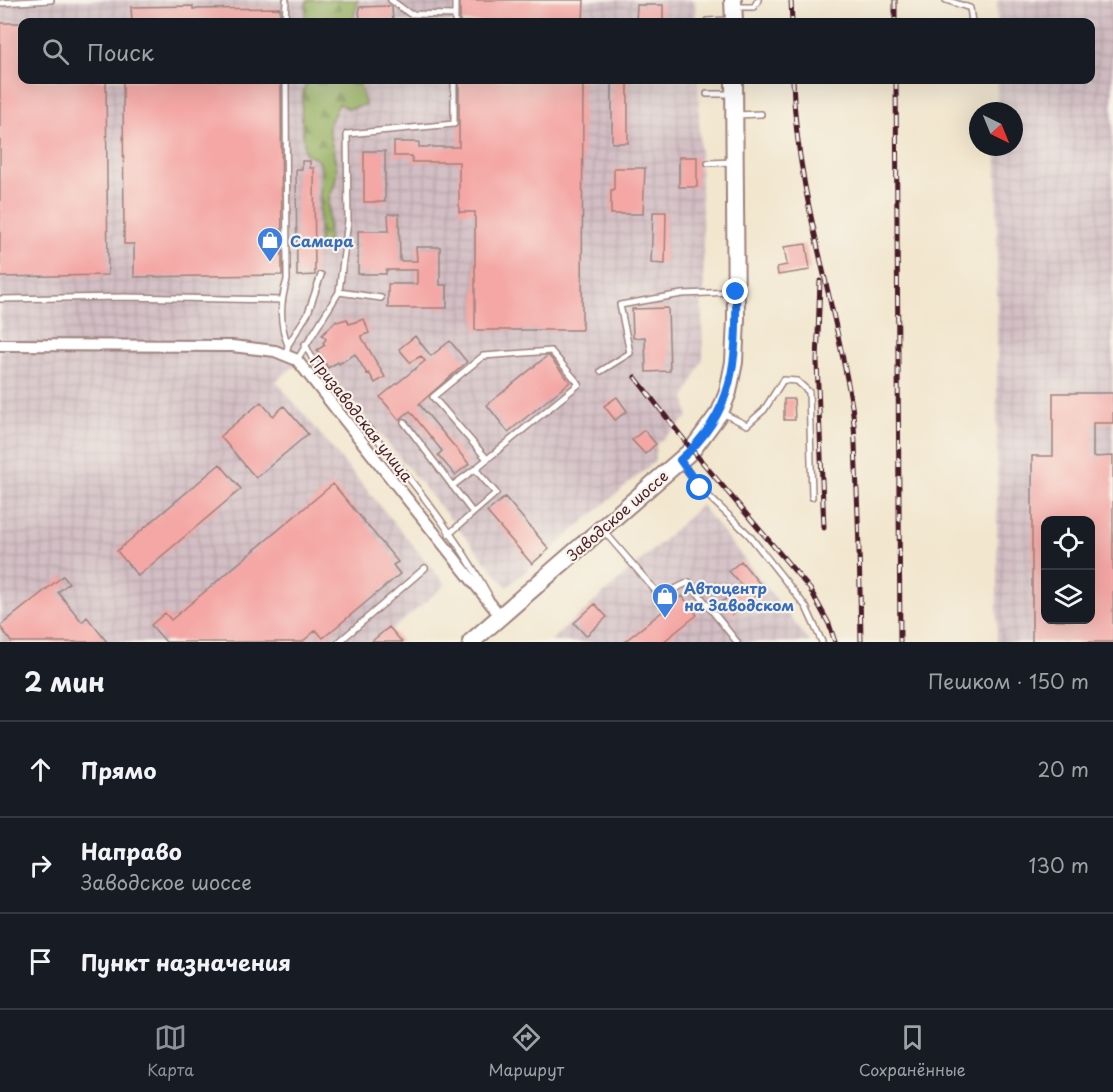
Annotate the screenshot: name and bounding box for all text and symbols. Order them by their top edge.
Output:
search box [18,18,1095,84]
icon: search [39,35,72,68]
text: Поиск [87,35,154,68]
north arrow [969,102,1023,156]
shop icon: Самара [255,225,285,263]
place label: Самара [290,229,354,252]
route end [722,278,748,304]
street label: Призаводская улица [305,350,419,487]
street label: Заводское шоссе [561,464,673,566]
route start [686,474,712,500]
map controls [1041,516,1095,624]
button: locate [1041,516,1095,570]
button: layers [1041,570,1095,624]
place label: Автоцентр на Заводском [684,576,794,616]
shop icon: Автоцентр на Заводском [650,581,680,619]
text: 2 мин [24,662,105,701]
text: Пешком · 150 m [928,666,1089,696]
icon: ahead [24,753,57,786]
text: Прямо [81,753,156,786]
text: 20 m [1037,754,1089,784]
text: Направо [81,834,182,867]
icon: right [24,849,57,882]
text: 130 m [1029,850,1089,880]
text: Заводское шоссе [81,867,252,897]
icon: arrive [24,945,57,978]
text: Пункт назначения [81,945,291,978]
tab: Карта [147,1021,194,1081]
tab: Маршрут [489,1021,564,1081]
tab: Сохранённые [859,1021,966,1081]

